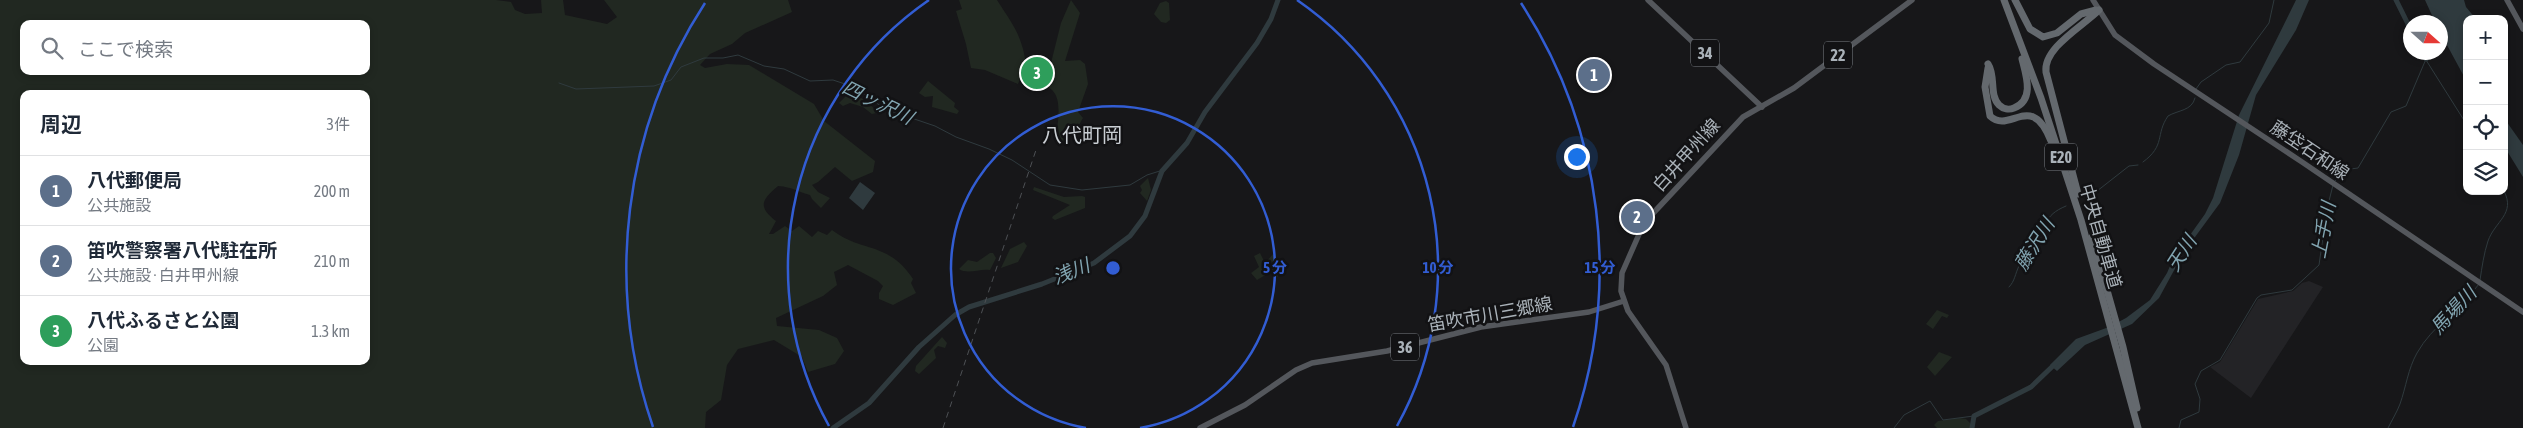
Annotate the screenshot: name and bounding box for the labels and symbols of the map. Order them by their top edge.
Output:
north arrow [2403,15,2448,60]
road number: 34 [1691,40,1719,66]
road number: 22 [1824,42,1852,68]
pin: 3 [1021,54,1053,92]
pin: 1 [1578,56,1610,94]
water label: 四ッ沢川 [839,75,919,129]
street label: 白井甲州線 [1648,115,1724,195]
street label: 藤垈石和線 [2267,116,2353,184]
district label: 八代町岡 [1042,123,1122,146]
your location [1564,144,1590,170]
road number: E20 [2045,144,2077,170]
street label: 中央自動車道 [2076,181,2126,291]
pin: 2 [1621,198,1653,236]
water label: 上手川 [2307,198,2340,260]
water label: 藤沢川 [2010,212,2059,274]
water label: 天川 [2161,229,2202,275]
water label: 浅川 [1049,253,1095,288]
centre of rings [1104,259,1122,277]
text: 5 分 [1263,259,1287,276]
text: 10 分 [1422,259,1454,276]
text: 15 分 [1584,259,1616,276]
water label: 馬場川 [2426,280,2482,338]
street label: 笛吹市川三郷線 [1426,293,1554,335]
road number: 36 [1391,334,1419,361]

